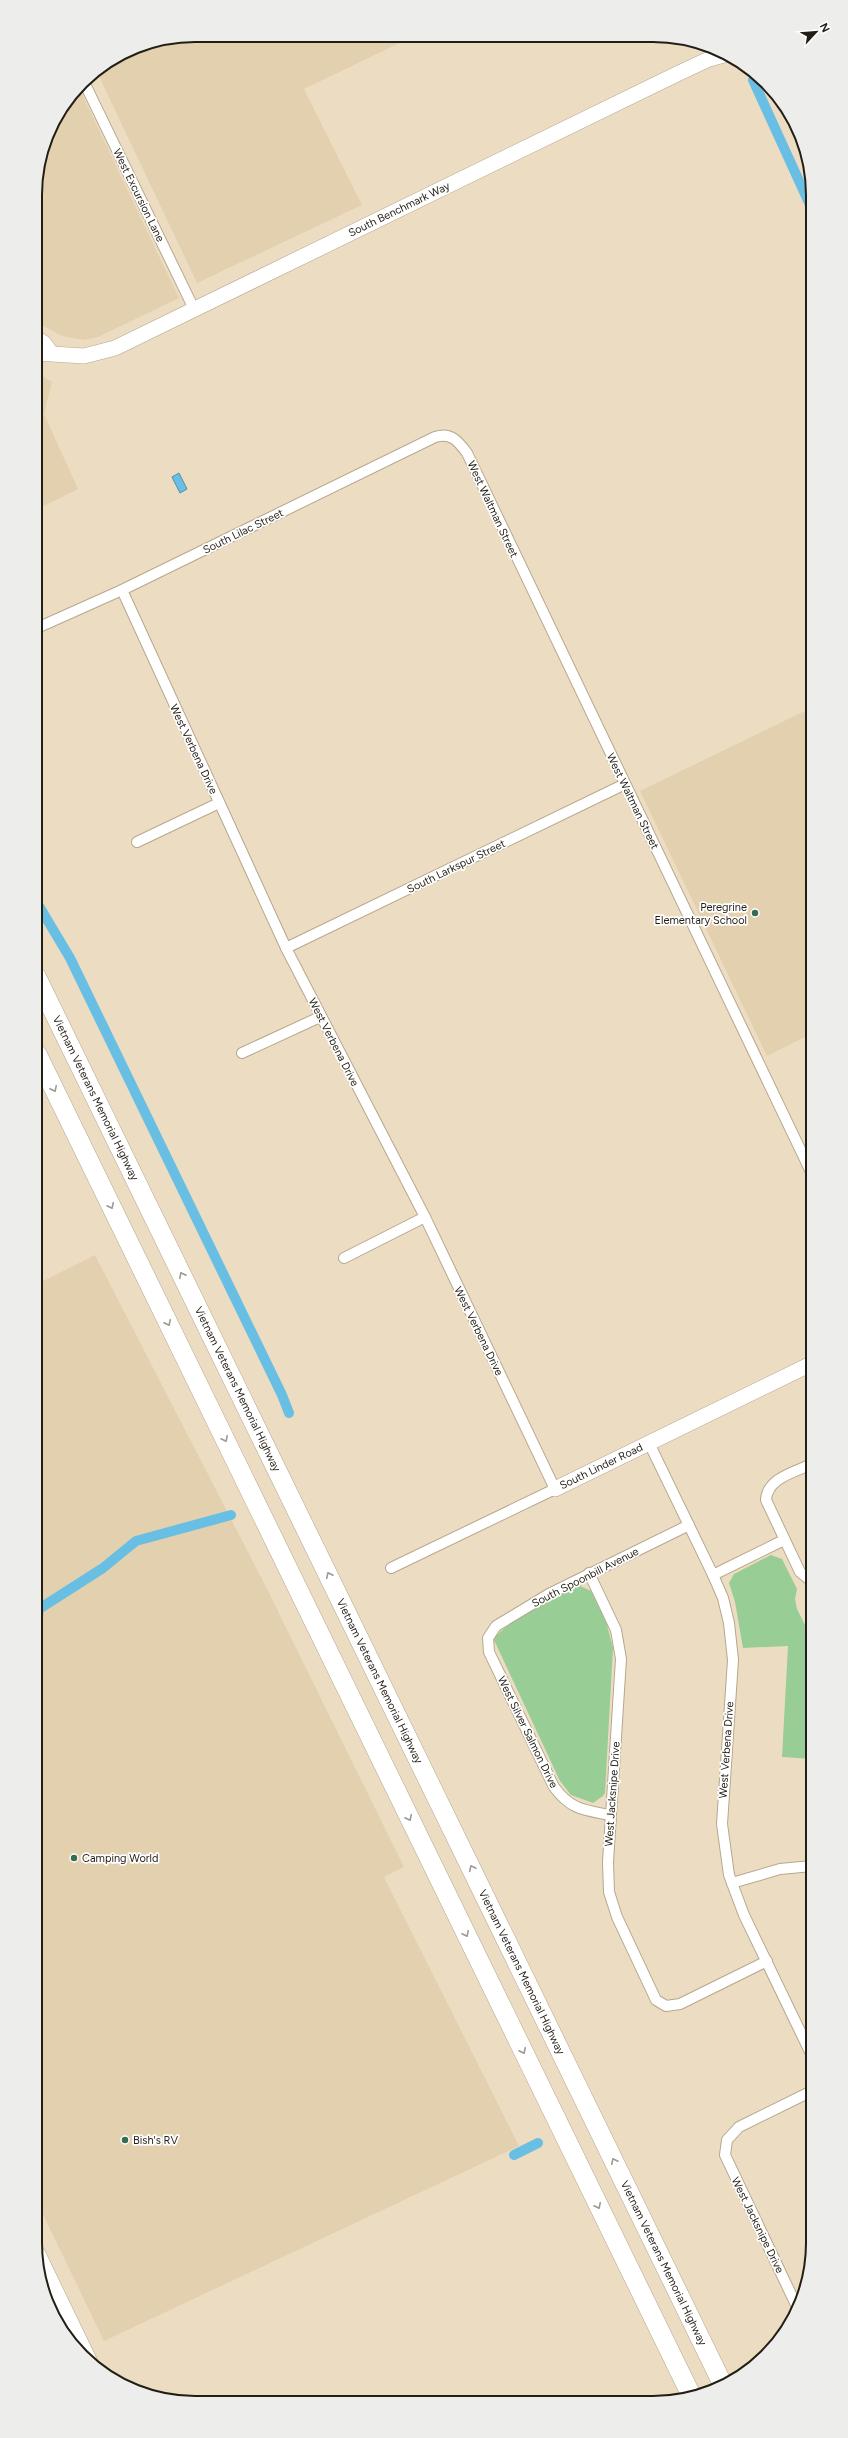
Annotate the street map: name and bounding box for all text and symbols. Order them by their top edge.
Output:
north arrow [796,12,836,52]
text: N [817,21,832,35]
street label: West Excursion Lane [110,147,167,244]
street label: South Benchmark Way [346,179,452,240]
street label: West Waltman Street [464,459,521,560]
street label: South Lilac Street [201,506,286,557]
street label: West Verbena Drive [167,702,220,796]
street label: West Waltman Street [604,751,661,851]
street label: South Larkspur Street [405,837,507,896]
place label: Peregrine Elementary School [655,901,747,927]
marker: Peregrine Elementary School [750,908,760,918]
street label: West Verbena Drive [306,996,361,1089]
street label: Vietnam Veterans Memorial Highway [50,1014,141,1183]
one-way arrow [49,1085,57,1092]
one-way arrow [106,1201,114,1209]
one-way arrow [179,1271,187,1279]
street label: West Verbena Drive [451,1285,506,1378]
street label: Vietnam Veterans Memorial Highway [192,1305,283,1474]
one-way arrow [163,1318,171,1326]
one-way arrow [220,1435,228,1443]
street label: South Linder Road [558,1441,645,1492]
street label: South Spoonbill Avenue [530,1545,641,1610]
one-way arrow [326,1572,334,1579]
street label: Vietnam Veterans Memorial Highway [334,1597,425,1766]
street label: West Silver Salmon Drive [495,1674,560,1790]
street label: West Verbena Drive [717,1701,736,1799]
street label: West Jacksnipe Drive [602,1741,623,1847]
one-way arrow [404,1813,412,1821]
place label: Camping World [82,1852,158,1865]
marker: Camping World [69,1853,79,1863]
one-way arrow [469,1865,477,1873]
street label: Vietnam Veterans Memorial Highway [476,1888,567,2057]
one-way arrow [461,1930,469,1938]
one-way arrow [518,2047,526,2055]
place label: Bish's RV [133,2134,178,2147]
marker: Bish's RV [120,2135,130,2145]
one-way arrow [611,2158,619,2166]
street label: West Jacksnipe Drive [729,2175,786,2275]
street label: Vietnam Veterans Memorial Highway [618,2179,709,2348]
one-way arrow [593,2202,601,2209]

